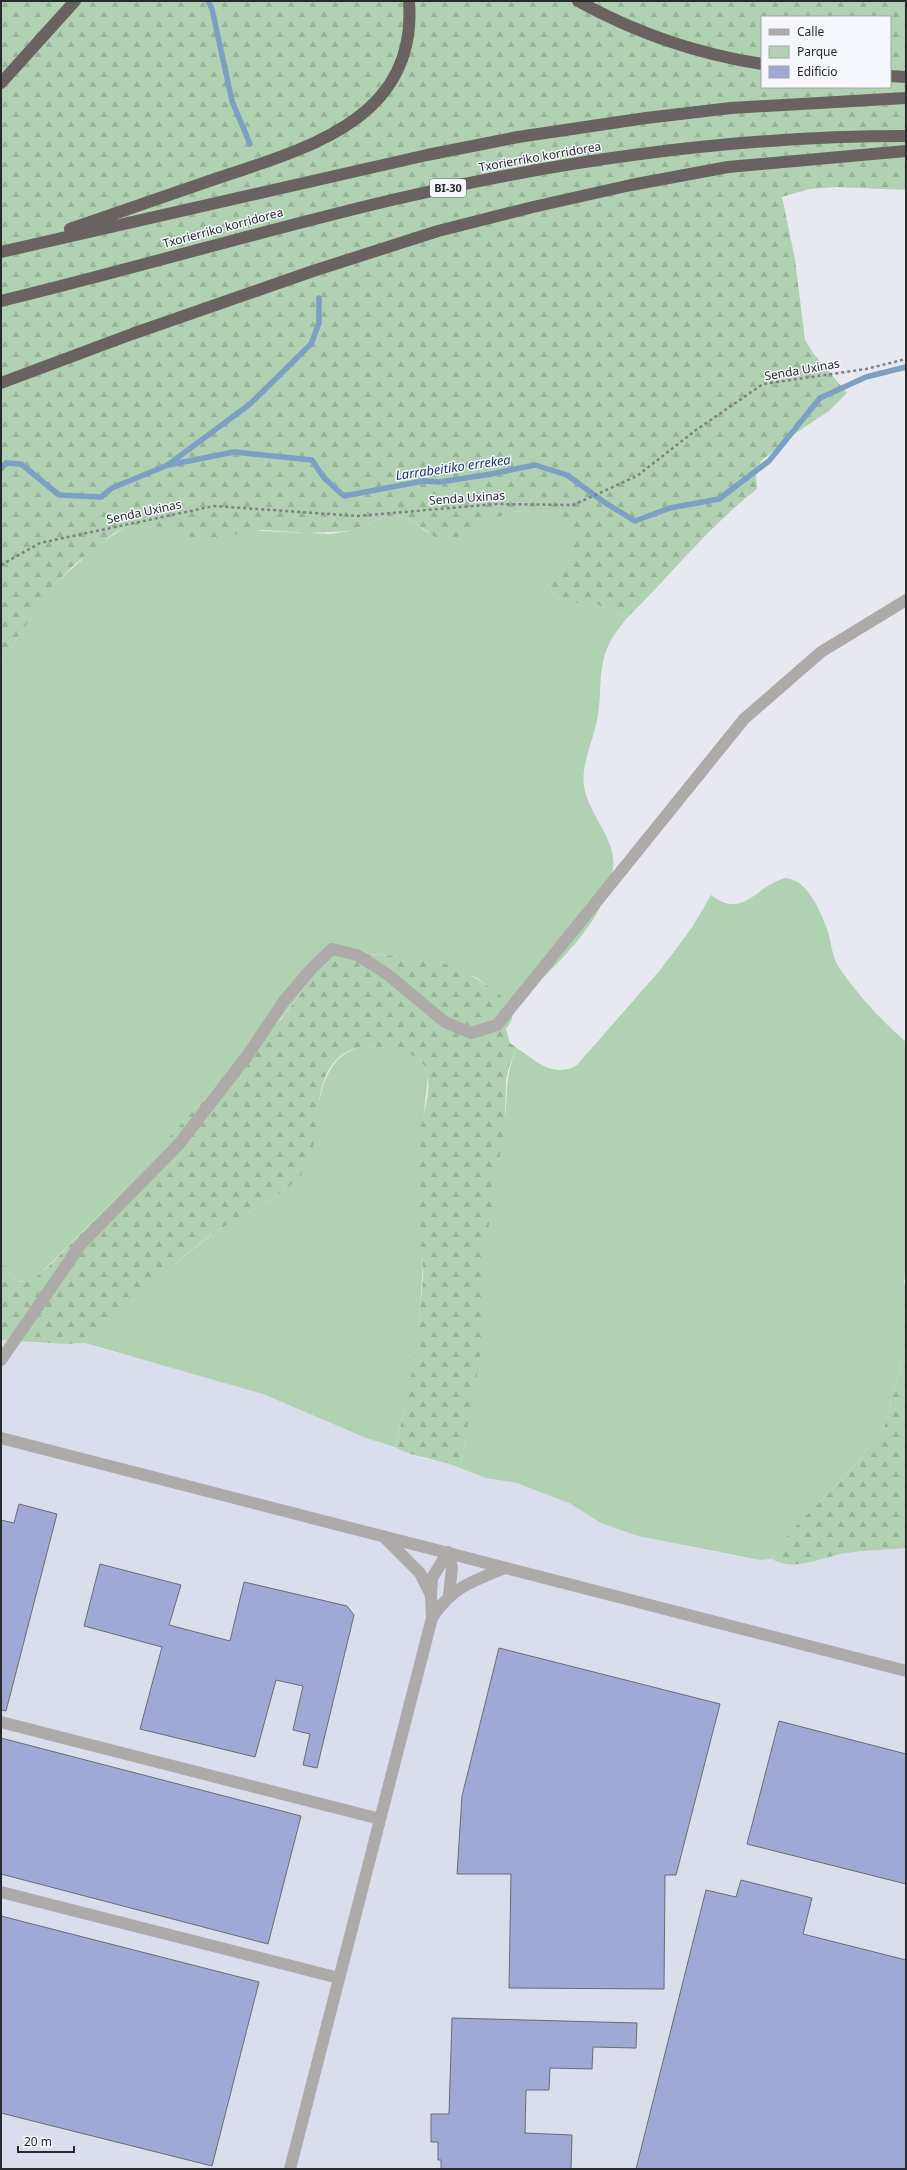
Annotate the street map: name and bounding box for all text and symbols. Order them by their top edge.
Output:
legend [761,16,891,88]
text: Calle [797,23,825,40]
text: Parque [797,43,838,60]
text: Edificio [797,63,838,80]
street label: Txorierriko korridorea [477,137,602,176]
road number: BI-30 [430,179,466,197]
street label: Txorierriko korridorea [161,203,285,252]
street label: Senda Uxinas [763,354,841,384]
water label: Larrabeitiko errekea [394,450,512,484]
street label: Senda Uxinas [428,486,506,509]
street label: Senda Uxinas [105,495,183,528]
scale bar [18,2128,74,2154]
text: 20 m [24,2133,52,2150]

